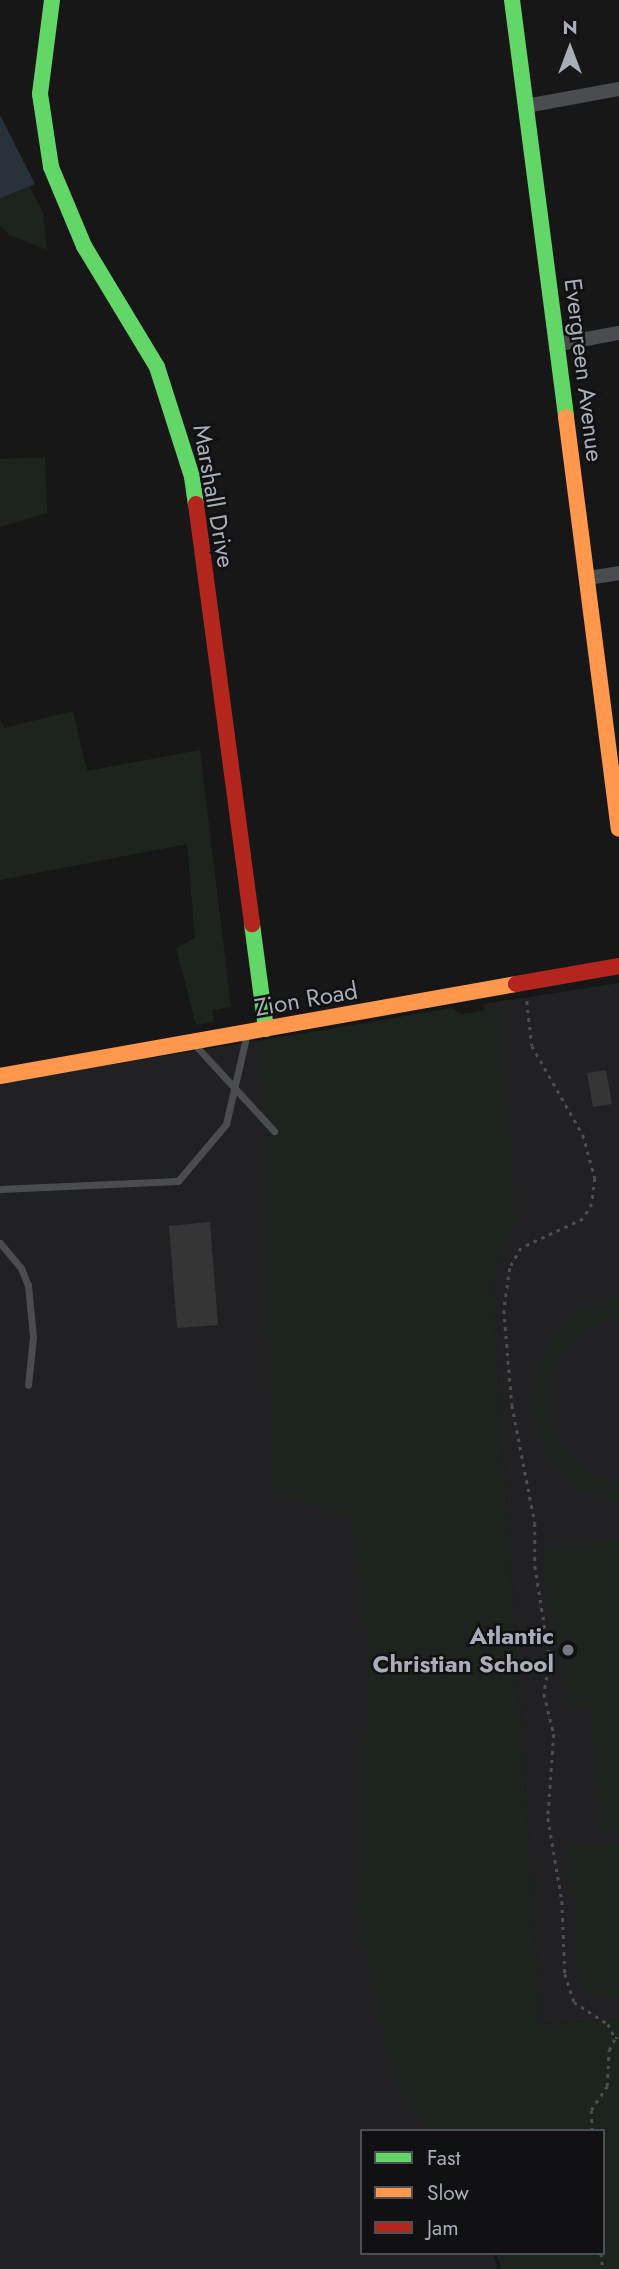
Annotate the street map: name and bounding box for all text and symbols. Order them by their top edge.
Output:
north arrow [535,14,605,84]
text: N [562,14,578,41]
street label: Evergreen Avenue [558,277,610,463]
street label: Marshall Drive [187,422,241,570]
street label: Zion Road [252,976,360,1022]
place label: Atlantic Christian School [373,1622,554,1678]
marker: Atlantic Christian School [560,1642,576,1658]
legend [360,2129,605,2255]
text: Fast [427,2143,460,2173]
text: Slow [427,2178,469,2208]
text: Jam [427,2213,459,2243]

